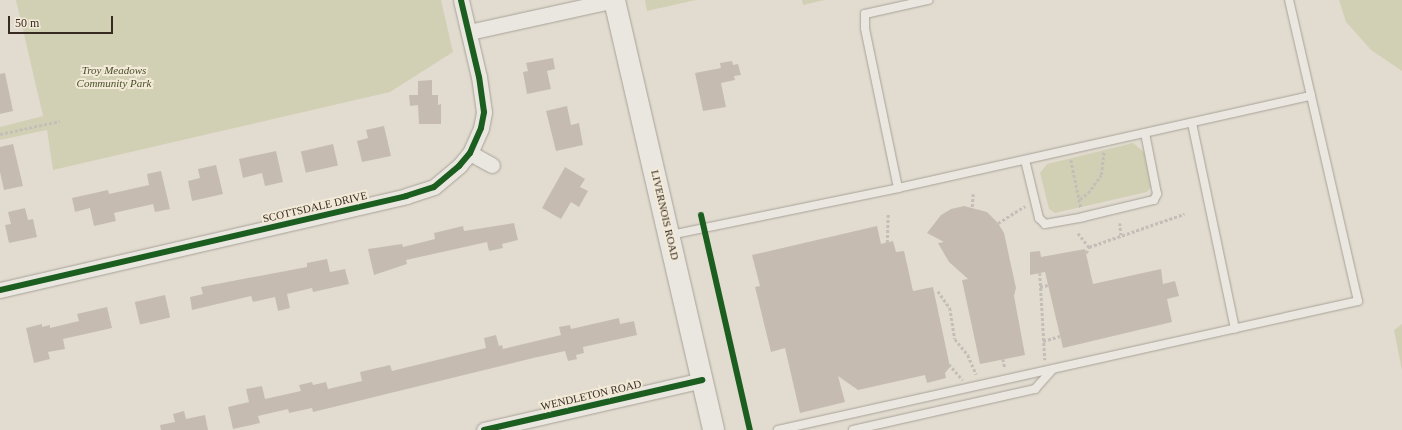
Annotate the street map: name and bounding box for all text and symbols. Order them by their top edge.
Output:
scale bar [10,8,115,34]
text: 50 m [15,16,39,30]
park label: Troy Meadows Community Park [77,64,151,90]
street label: LIVERNOIS ROAD [648,169,682,261]
street label: SCOTTSDALE DRIVE [262,189,368,225]
street label: WENDLETON ROAD [539,377,643,413]

